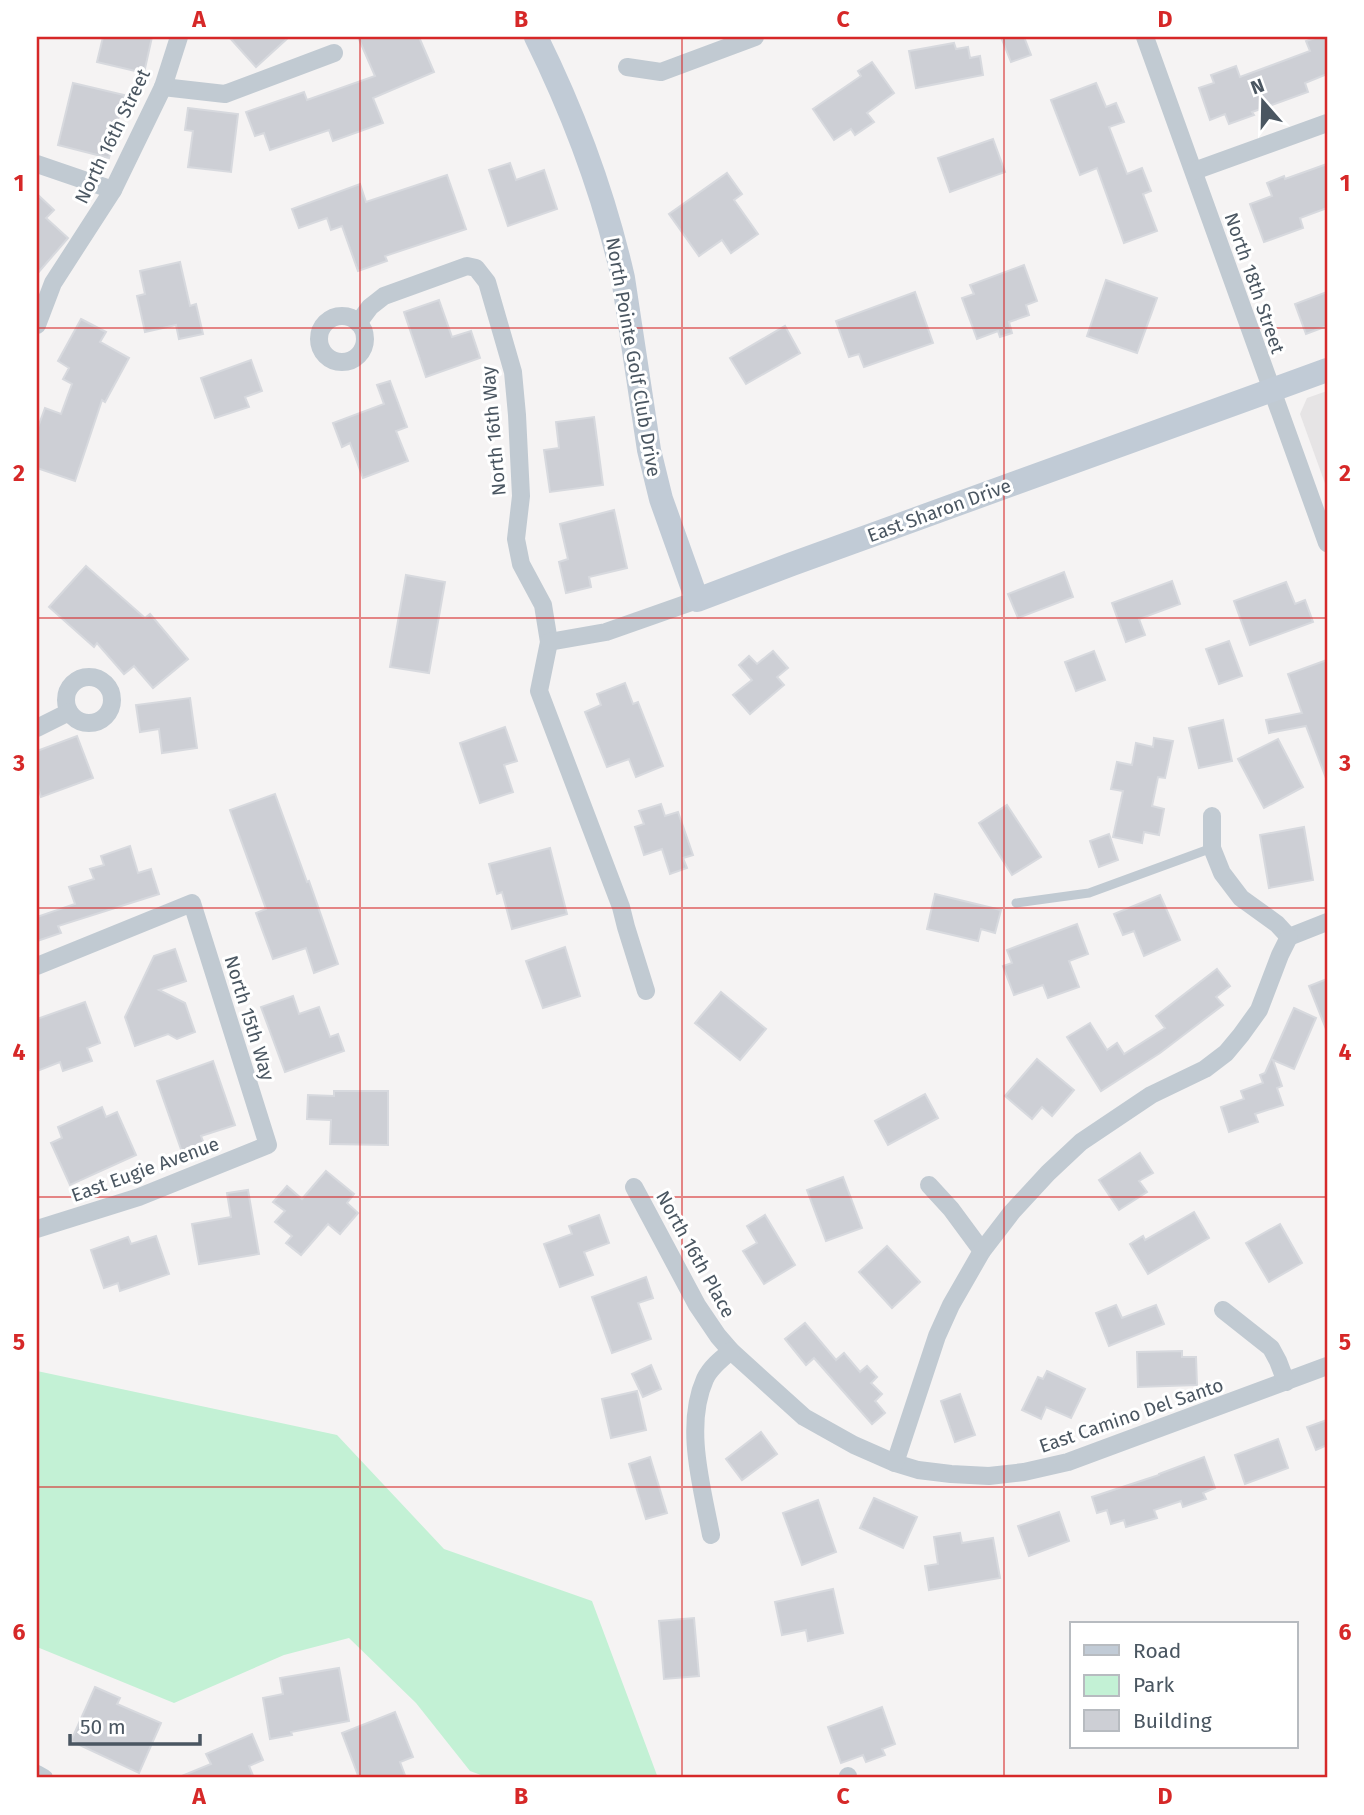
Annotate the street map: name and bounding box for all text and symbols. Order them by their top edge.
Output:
text: A [191,5,206,33]
text: B [514,5,528,33]
text: C [836,5,850,33]
text: D [1158,5,1173,33]
street label: North 16th Street [70,65,155,207]
north arrow [1228,66,1298,136]
text: N [1247,74,1267,99]
text: 1 [14,169,24,197]
text: 1 [1340,169,1350,197]
street label: North 18th Street [1220,210,1289,357]
street label: North Pointe Golf Club Drive [601,236,666,478]
street label: North 16th Way [476,364,511,497]
text: 2 [13,459,25,487]
text: 2 [1339,459,1351,487]
street label: East Sharon Drive [864,474,1014,547]
text: 3 [12,749,25,777]
text: 3 [1338,749,1351,777]
street label: North 15th Way [220,953,280,1084]
text: 4 [13,1038,26,1066]
text: 4 [1339,1038,1352,1066]
street label: East Eugie Avenue [68,1132,222,1207]
street label: North 16th Place [651,1187,740,1322]
text: 5 [13,1328,25,1356]
text: 5 [1339,1328,1351,1356]
street label: East Camino Del Santo [1036,1373,1226,1458]
text: 6 [13,1618,26,1646]
text: 6 [1339,1618,1352,1646]
legend [1070,1622,1298,1748]
text: Road [1133,1638,1181,1664]
text: Park [1133,1672,1175,1698]
scale bar [70,1703,200,1747]
text: Building [1133,1708,1212,1734]
text: 50 m [80,1714,126,1740]
text: A [191,1782,206,1810]
text: B [514,1782,528,1810]
text: C [836,1782,850,1810]
text: D [1158,1782,1173,1810]

